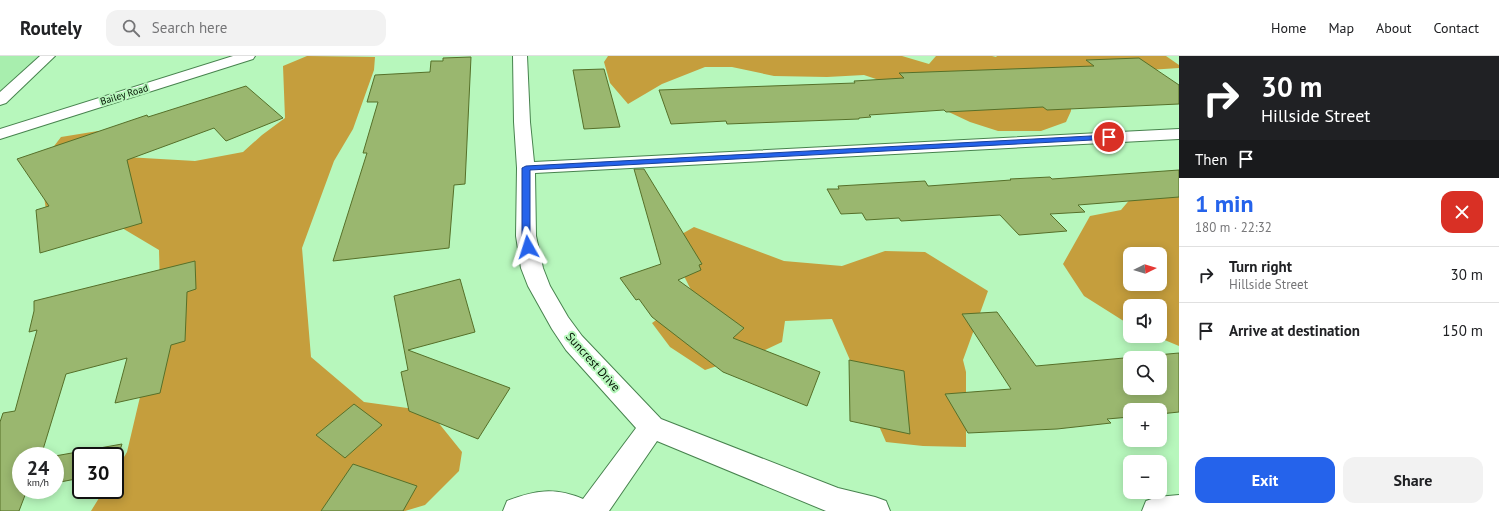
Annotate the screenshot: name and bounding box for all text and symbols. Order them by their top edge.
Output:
search box [106,10,386,46]
text: Routely [20,16,82,40]
icon: search [120,17,142,39]
text: Search here [152,18,227,37]
text: Home [1271,19,1306,37]
text: Map [1328,19,1354,37]
text: About [1376,19,1412,37]
text: Contact [1434,19,1479,37]
text: 30 m [1261,68,1322,105]
icon: right [1195,72,1247,124]
street label: Bailey Road [99,81,150,108]
text: Hillside Street [1261,104,1370,127]
pin [1092,120,1126,154]
icon: arrive [1098,126,1120,148]
icon: arrive [1235,148,1257,170]
text: Then [1195,150,1227,169]
text: 1 min [1195,188,1254,219]
button: close [1441,191,1483,233]
text: 180 m · 22:32 [1195,219,1272,236]
position arrow [507,226,549,268]
north arrow [1123,247,1167,291]
map controls [1123,247,1167,499]
text: Turn right [1229,257,1292,276]
icon: right [1195,264,1217,286]
text: 30 m [1450,265,1483,284]
text: Hillside Street [1229,276,1308,293]
button: sound [1123,299,1167,343]
icon: arrive [1195,320,1217,342]
text: Arrive at destination [1229,321,1360,340]
text: 150 m [1442,321,1483,340]
street label: Suncrest Drive [563,329,624,394]
button: search [1123,351,1167,395]
button: + [1123,403,1167,447]
speed limit sign: 30 [72,447,124,499]
text: 24 [27,455,49,481]
button: − [1123,455,1167,499]
button: Exit [1195,457,1335,503]
button: Share [1343,457,1483,503]
text: km/h [27,476,49,489]

